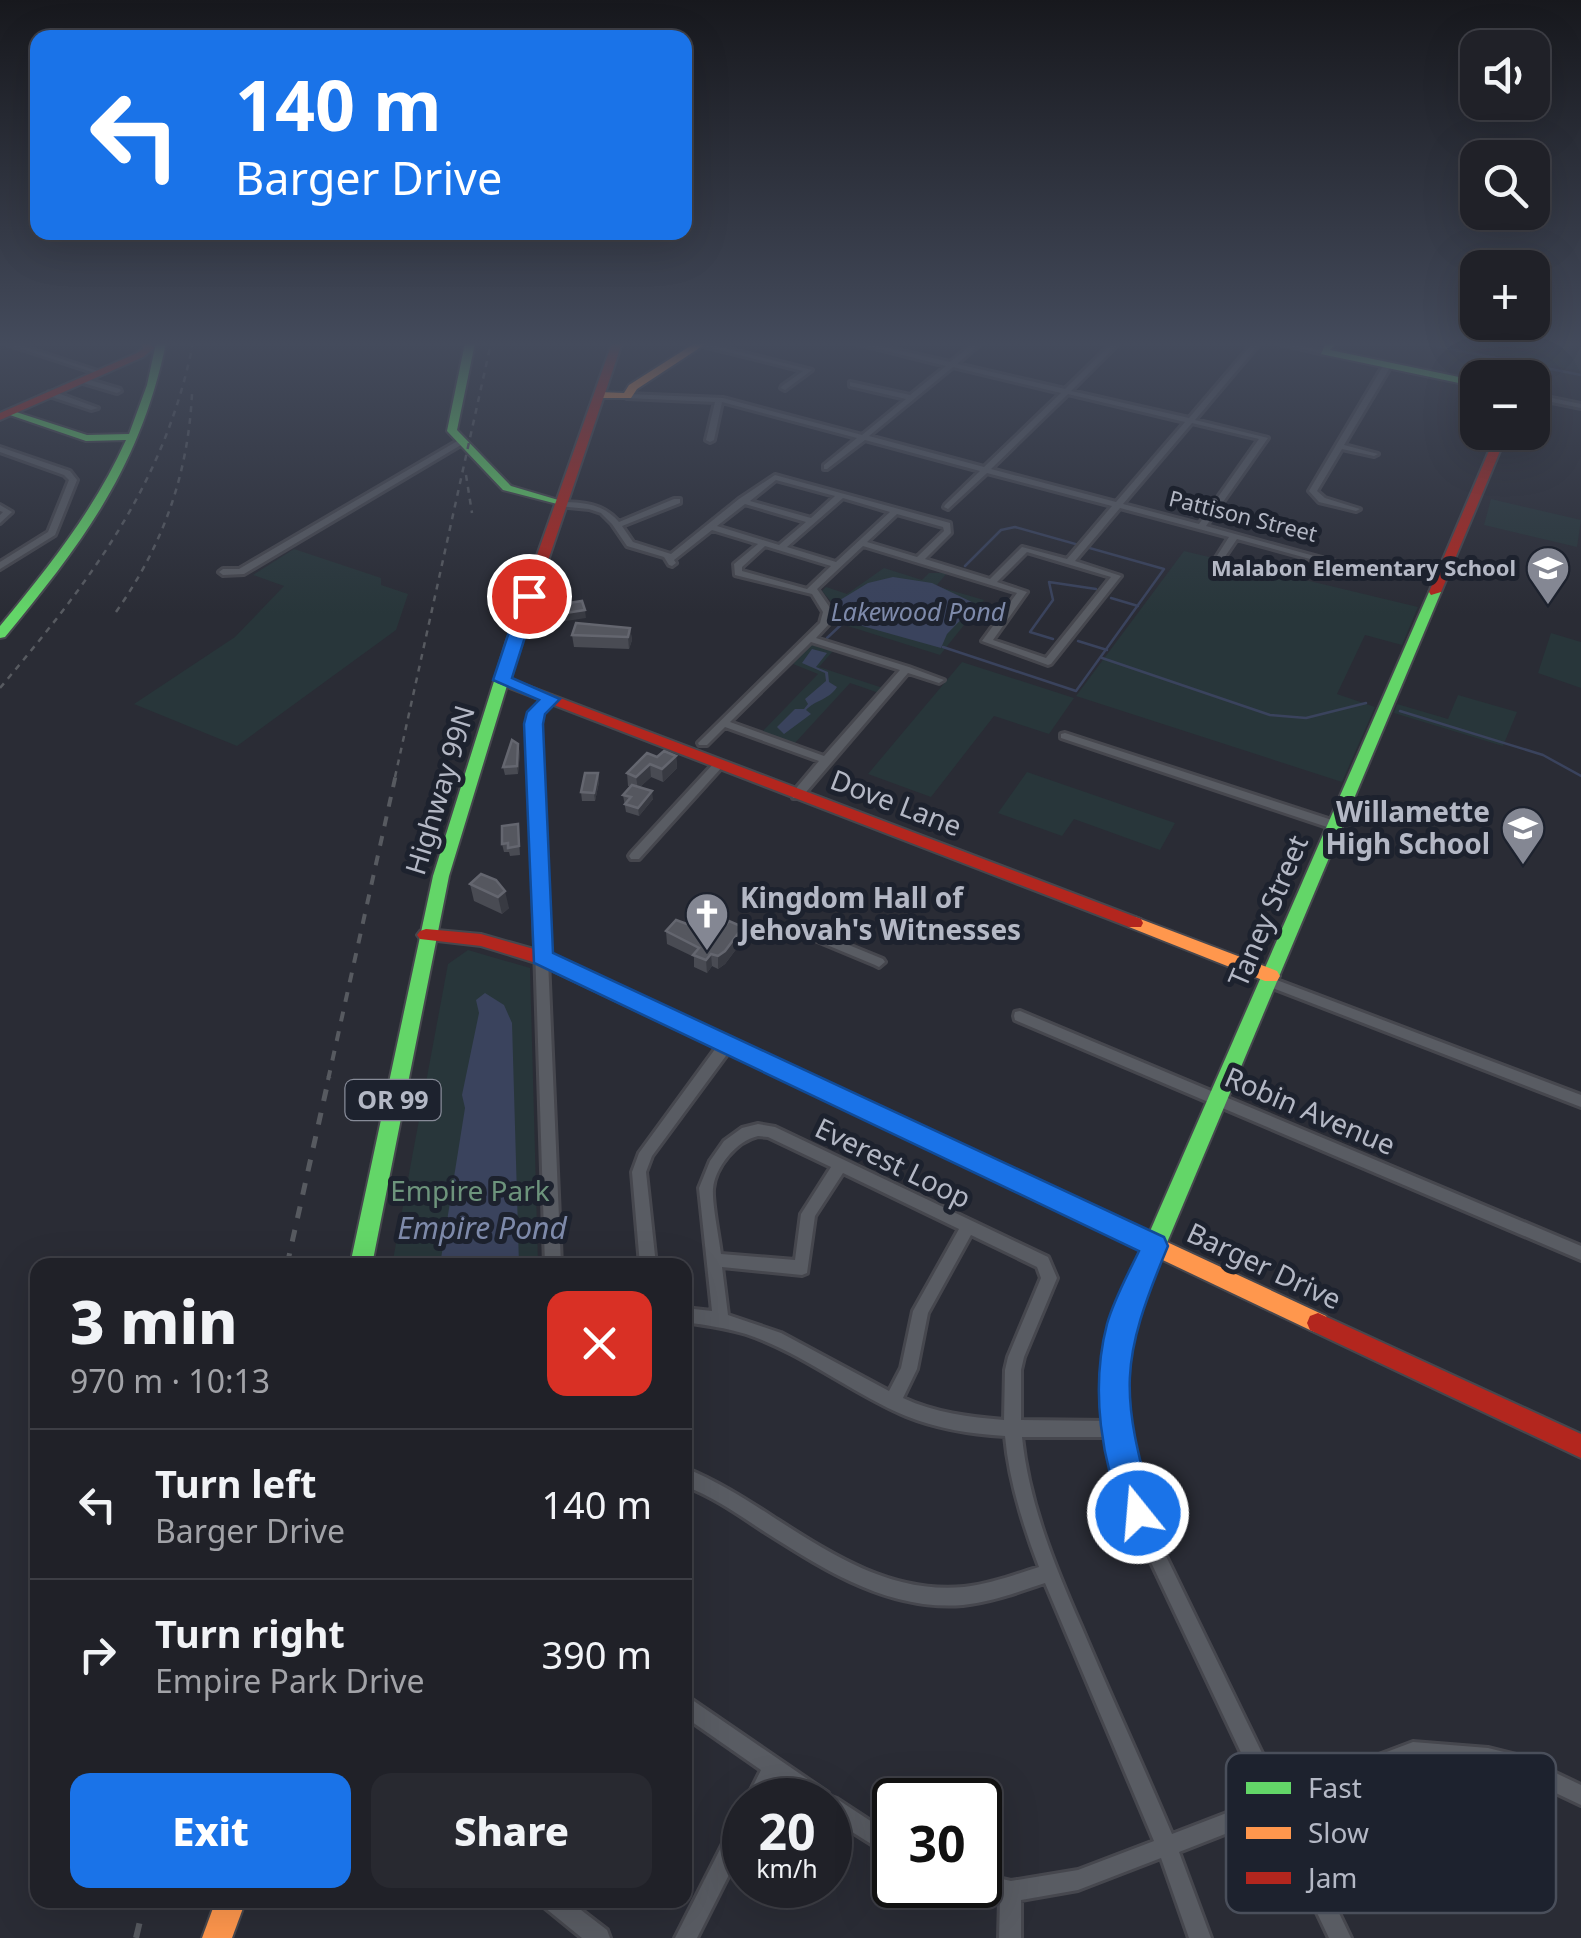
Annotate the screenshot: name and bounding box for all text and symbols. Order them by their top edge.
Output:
map controls [1460,30,1550,450]
button: sound [1460,30,1550,120]
text: 140 m [235,56,442,152]
icon: left [70,70,200,200]
button: search [1460,140,1550,230]
text: Barger Drive [235,147,502,208]
button: + [1460,250,1550,340]
button: − [1460,360,1550,450]
street label: Pattison Street [1166,482,1321,548]
school or university icon: Malabon Elementary School [1525,545,1571,606]
place label: Malabon Elementary School [1211,552,1516,582]
pin [487,554,572,639]
icon: arrive [502,569,557,624]
water label: Lakewood Pond [831,594,1006,628]
street label: Highway 99N [395,700,483,879]
street label: Dove Lane [825,760,967,844]
place label: Willamette High School [1326,792,1490,862]
school or university icon: Willamette High School [1500,805,1546,866]
street label: Taney Street [1218,829,1316,992]
place label: Kingdom Hall of Jehovah's Witnesses [737,878,1021,948]
church icon: Kingdom Hall of Jehovah's Witnesses [684,891,730,952]
street label: Robin Avenue [1219,1057,1401,1163]
road number: OR 99 [346,1080,440,1120]
street label: Everest Loop [809,1108,978,1216]
park label: Empire Park [390,1171,550,1209]
water label: Empire Pond [397,1207,567,1248]
street label: Barger Drive [1181,1213,1348,1317]
text: 3 min [70,1280,238,1362]
button: close [547,1291,652,1396]
text: 970 m · 10:13 [70,1359,270,1402]
text: Turn left [155,1457,317,1509]
position arrow [1086,1461,1190,1565]
icon: left [70,1477,125,1532]
text: 140 m [541,1478,652,1530]
text: Barger Drive [155,1509,345,1552]
text: Turn right [155,1607,345,1659]
icon: right [70,1627,125,1682]
text: 390 m [541,1628,652,1680]
text: Empire Park Drive [155,1659,425,1702]
legend [1226,1753,1556,1913]
text: Fast [1308,1768,1362,1806]
button: Exit [70,1773,351,1888]
button: Share [371,1773,652,1888]
speed limit sign: 30 [872,1778,1002,1908]
text: 20 [758,1797,816,1865]
text: Slow [1308,1813,1369,1851]
text: km/h [756,1851,818,1885]
text: Jam [1305,1858,1358,1896]

